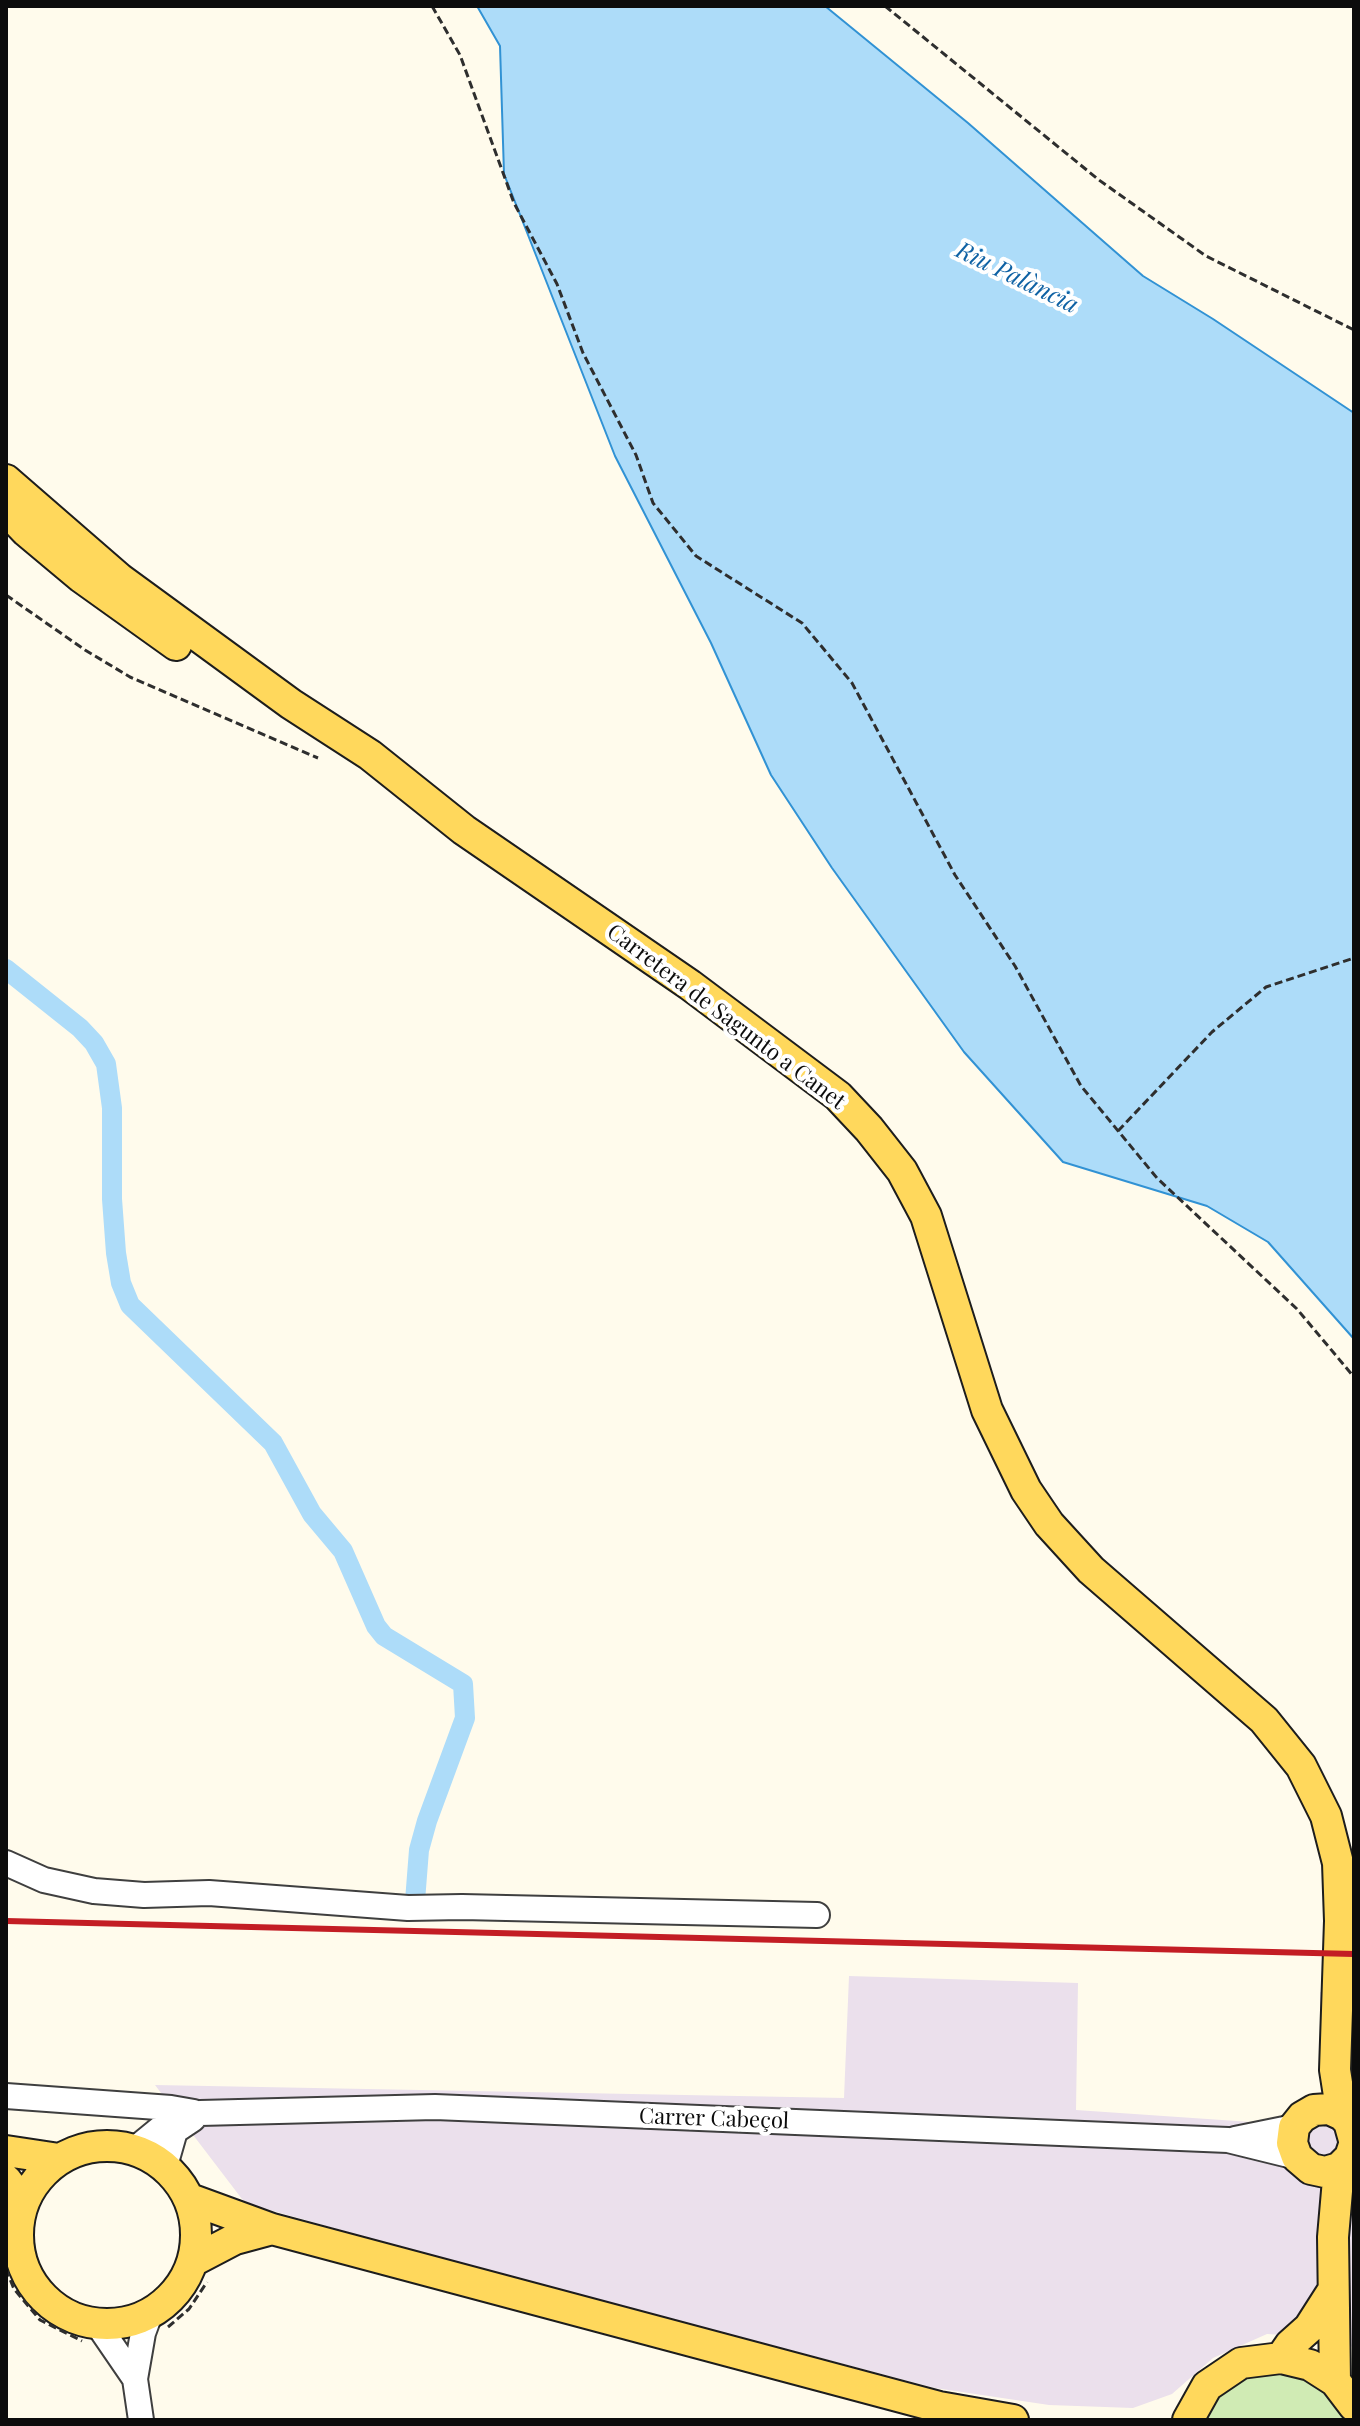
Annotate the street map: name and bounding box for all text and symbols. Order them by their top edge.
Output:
water label: Riu Palància [951,236,1083,320]
street label: Carretera de Sagunto a Canet [602,919,850,1115]
street label: Carrer Cabeçol [639,2103,789,2135]

